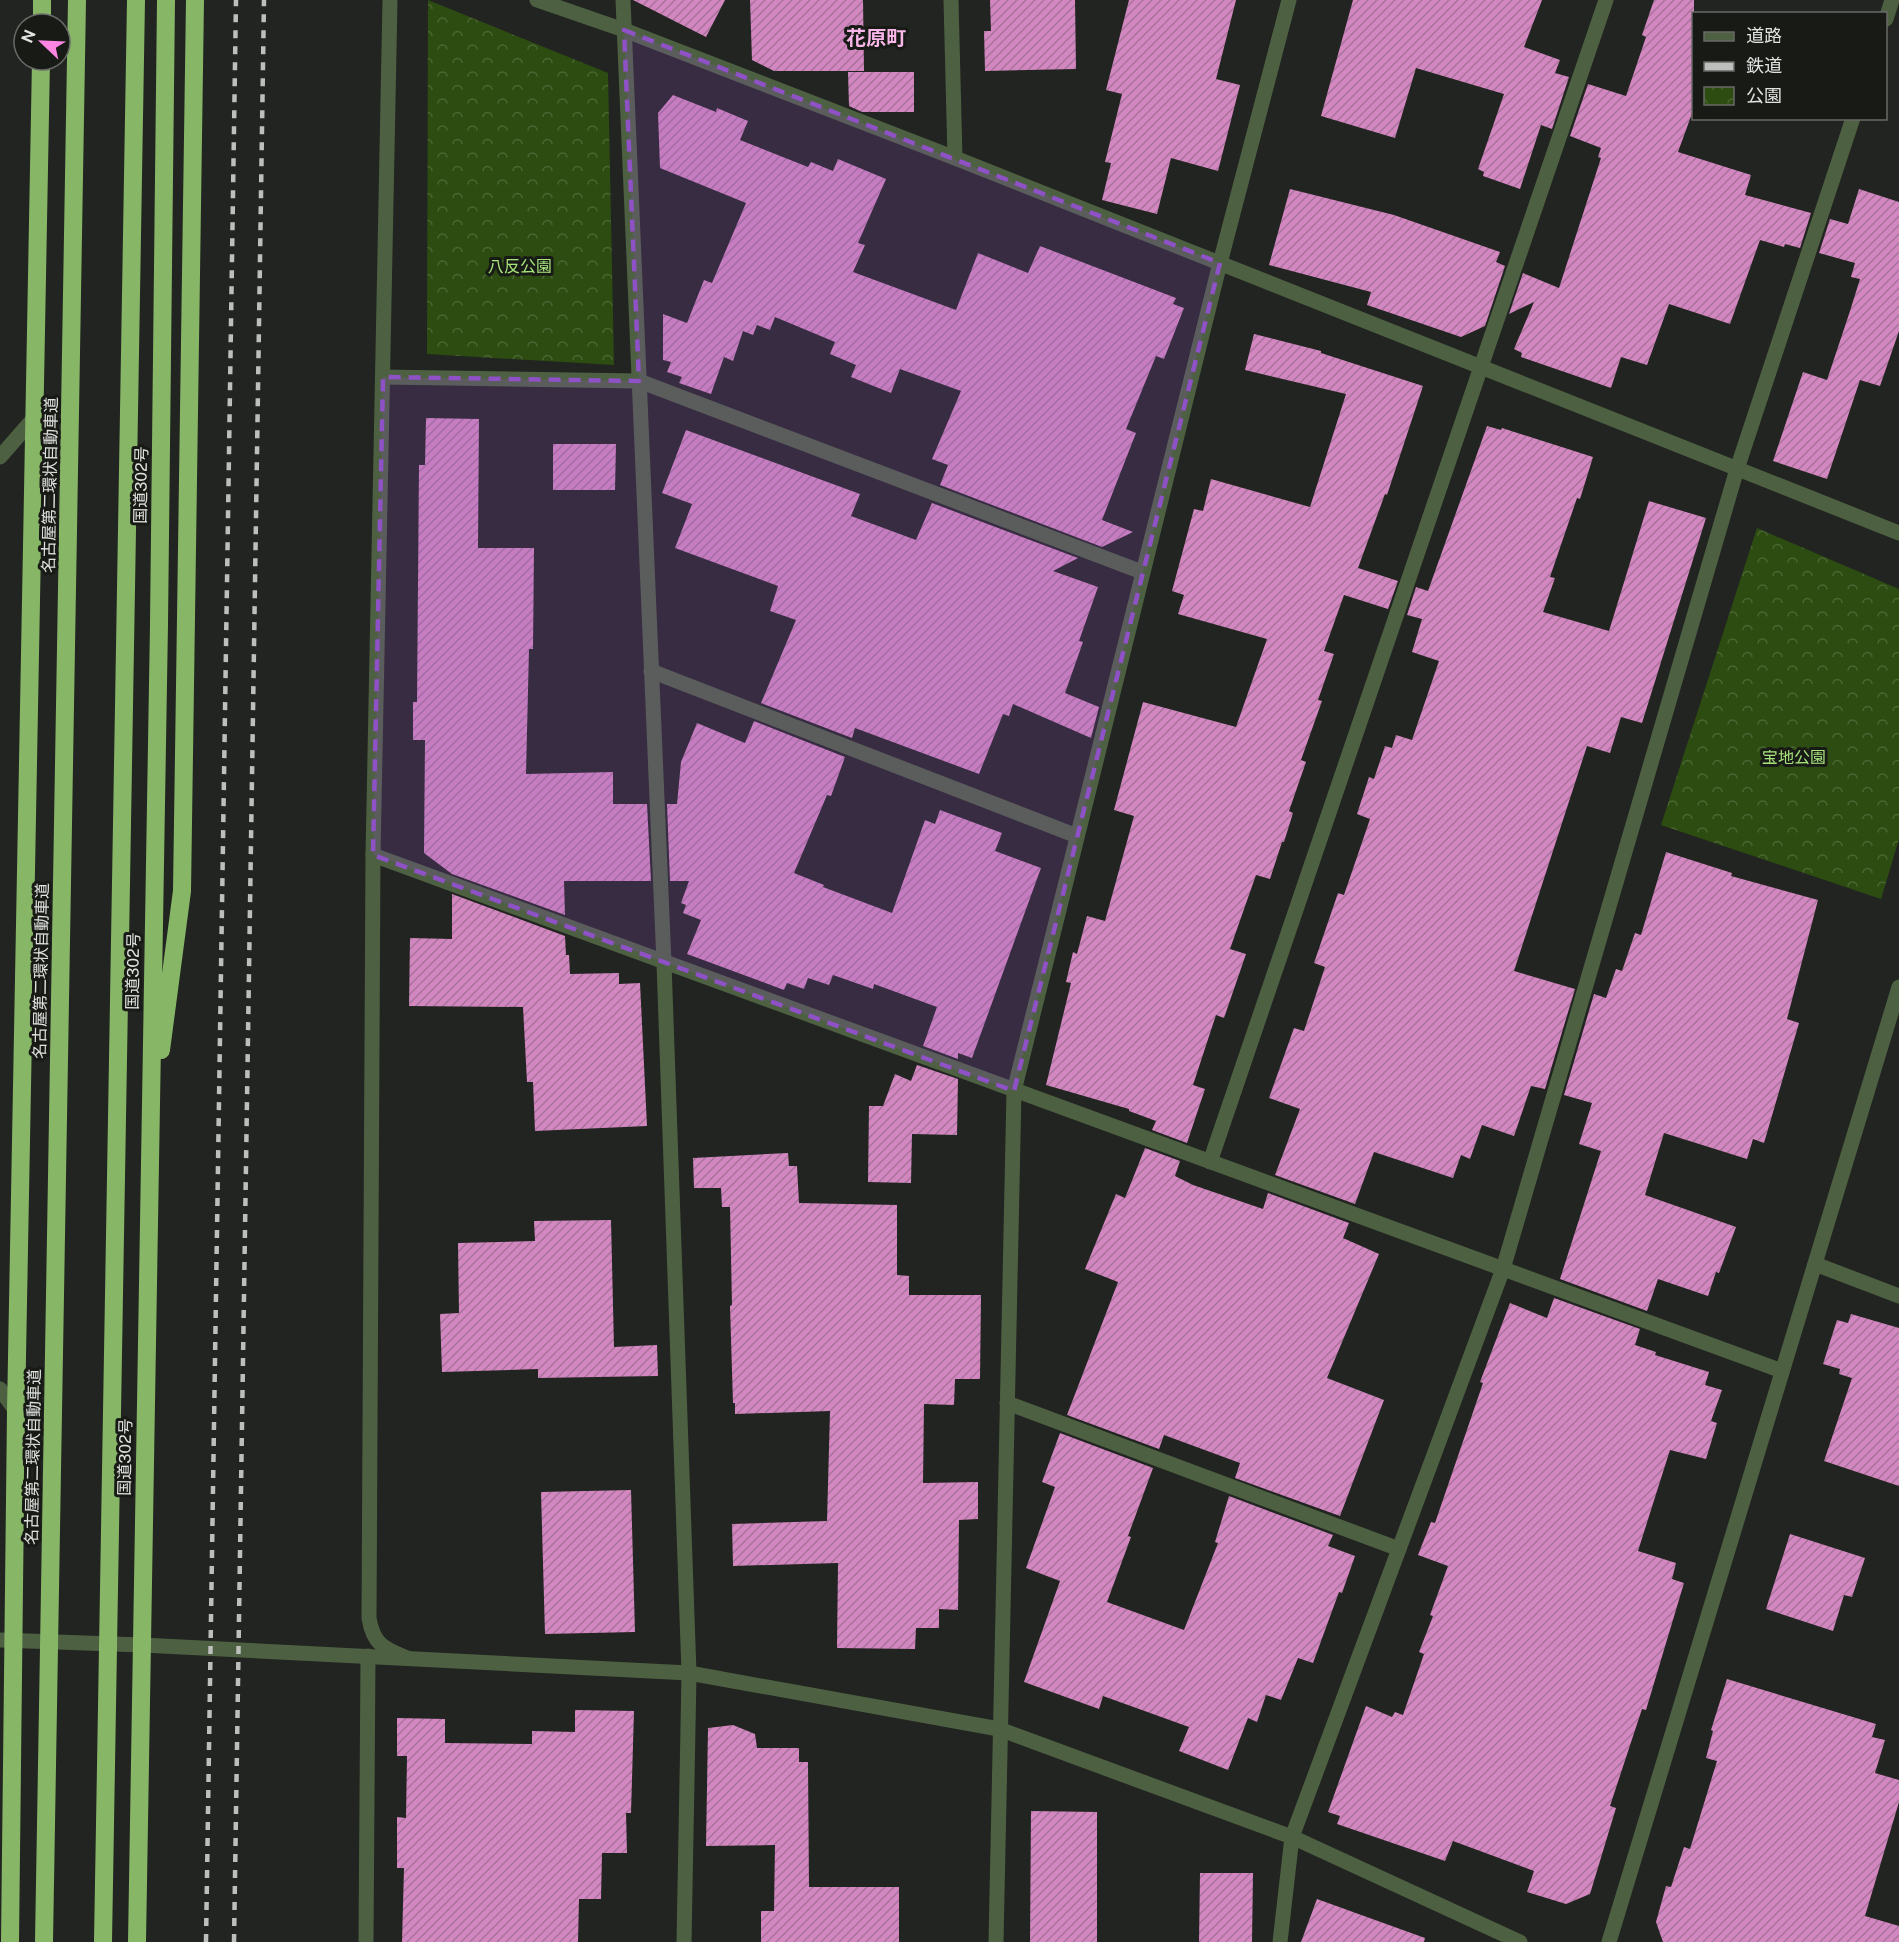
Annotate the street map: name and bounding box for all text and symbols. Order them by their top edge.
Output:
north arrow [12,12,72,72]
legend [1692,12,1887,120]
text: 道路 [1746,25,1782,46]
district label: 花原町 [846,26,906,50]
text: N [17,27,40,46]
text: 鉄道 [1746,55,1782,76]
text: 公園 [1746,85,1782,106]
park label: 八反公園 [488,257,552,276]
street label: 名古屋第二環状自動車道 [39,397,61,573]
street label: 国道302号 [131,446,151,524]
park label: 宝地公園 [1762,748,1826,767]
street label: 名古屋第二環状自動車道 [30,883,52,1059]
street label: 国道302号 [123,932,143,1010]
street label: 名古屋第二環状自動車道 [22,1369,44,1545]
street label: 国道302号 [115,1418,135,1496]

